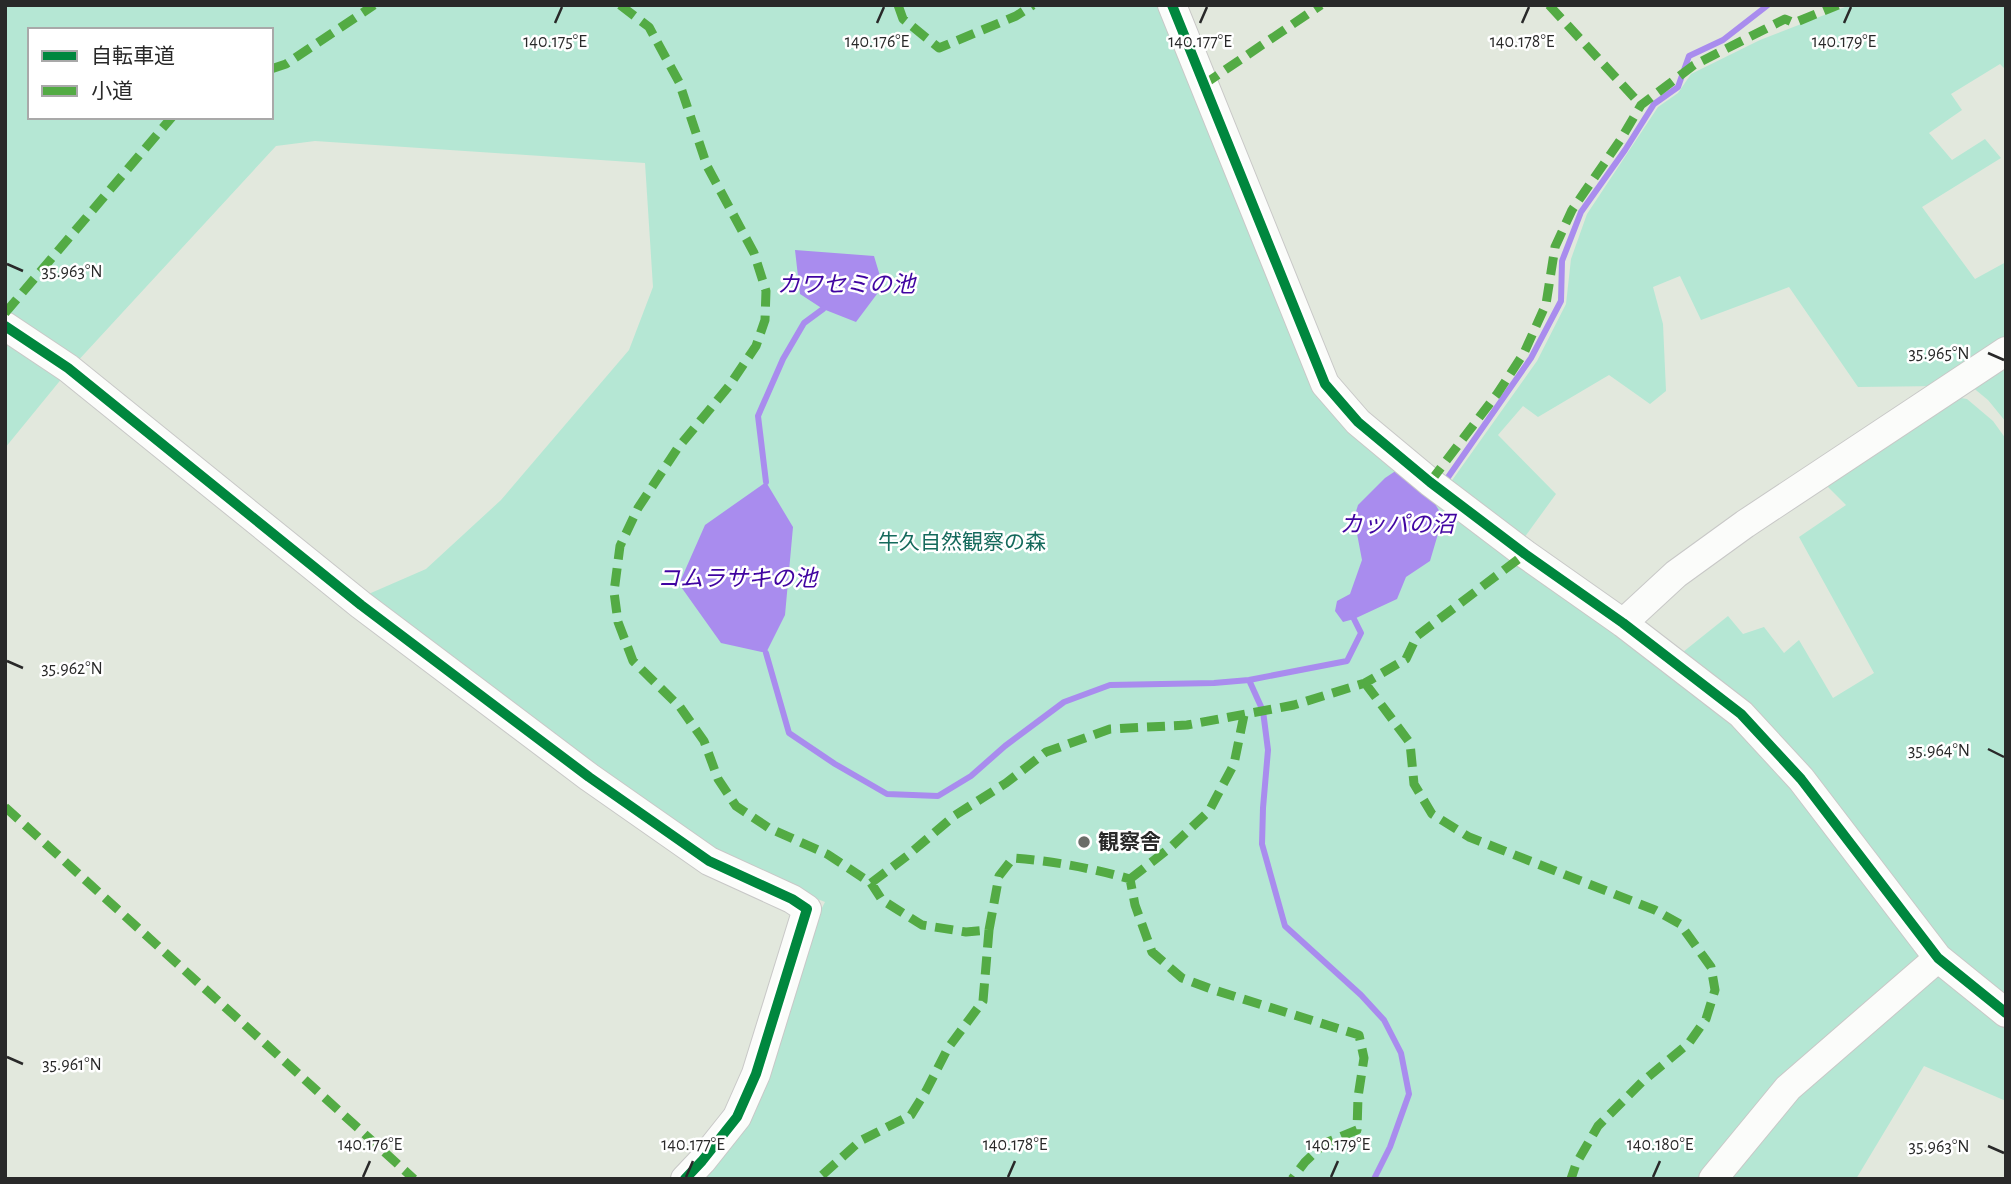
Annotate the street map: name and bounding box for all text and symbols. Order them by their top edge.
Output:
legend [28,28,273,119]
text: 140.175°E [523,33,587,51]
text: 140.176°E [845,33,910,51]
text: 140.177°E [1168,33,1232,51]
text: 140.178°E [1490,33,1555,51]
text: 140.179°E [1812,33,1877,51]
text: 自転車道 [91,45,175,67]
text: 小道 [91,80,133,102]
text: 35.963°N [42,263,102,281]
water label: カワセミの池 [777,272,917,297]
text: 35.965°N [1908,345,1970,363]
water label: カッパの沼 [1340,512,1458,537]
park label: 牛久自然観察の森 [878,531,1046,553]
water label: コムラサキの池 [657,566,819,591]
text: 35.962°N [41,660,103,678]
text: 35.964°N [1908,742,1970,760]
place label: 観察舎 [1098,831,1161,853]
marker: 観察舎 [1076,834,1092,850]
text: 35.961°N [42,1056,102,1074]
text: 140.176°E [338,1136,403,1154]
text: 140.177°E [661,1136,725,1154]
text: 140.178°E [983,1136,1048,1154]
text: 140.179°E [1306,1136,1371,1154]
text: 140.180°E [1627,1136,1694,1154]
text: 35.963°N [1909,1138,1969,1156]

